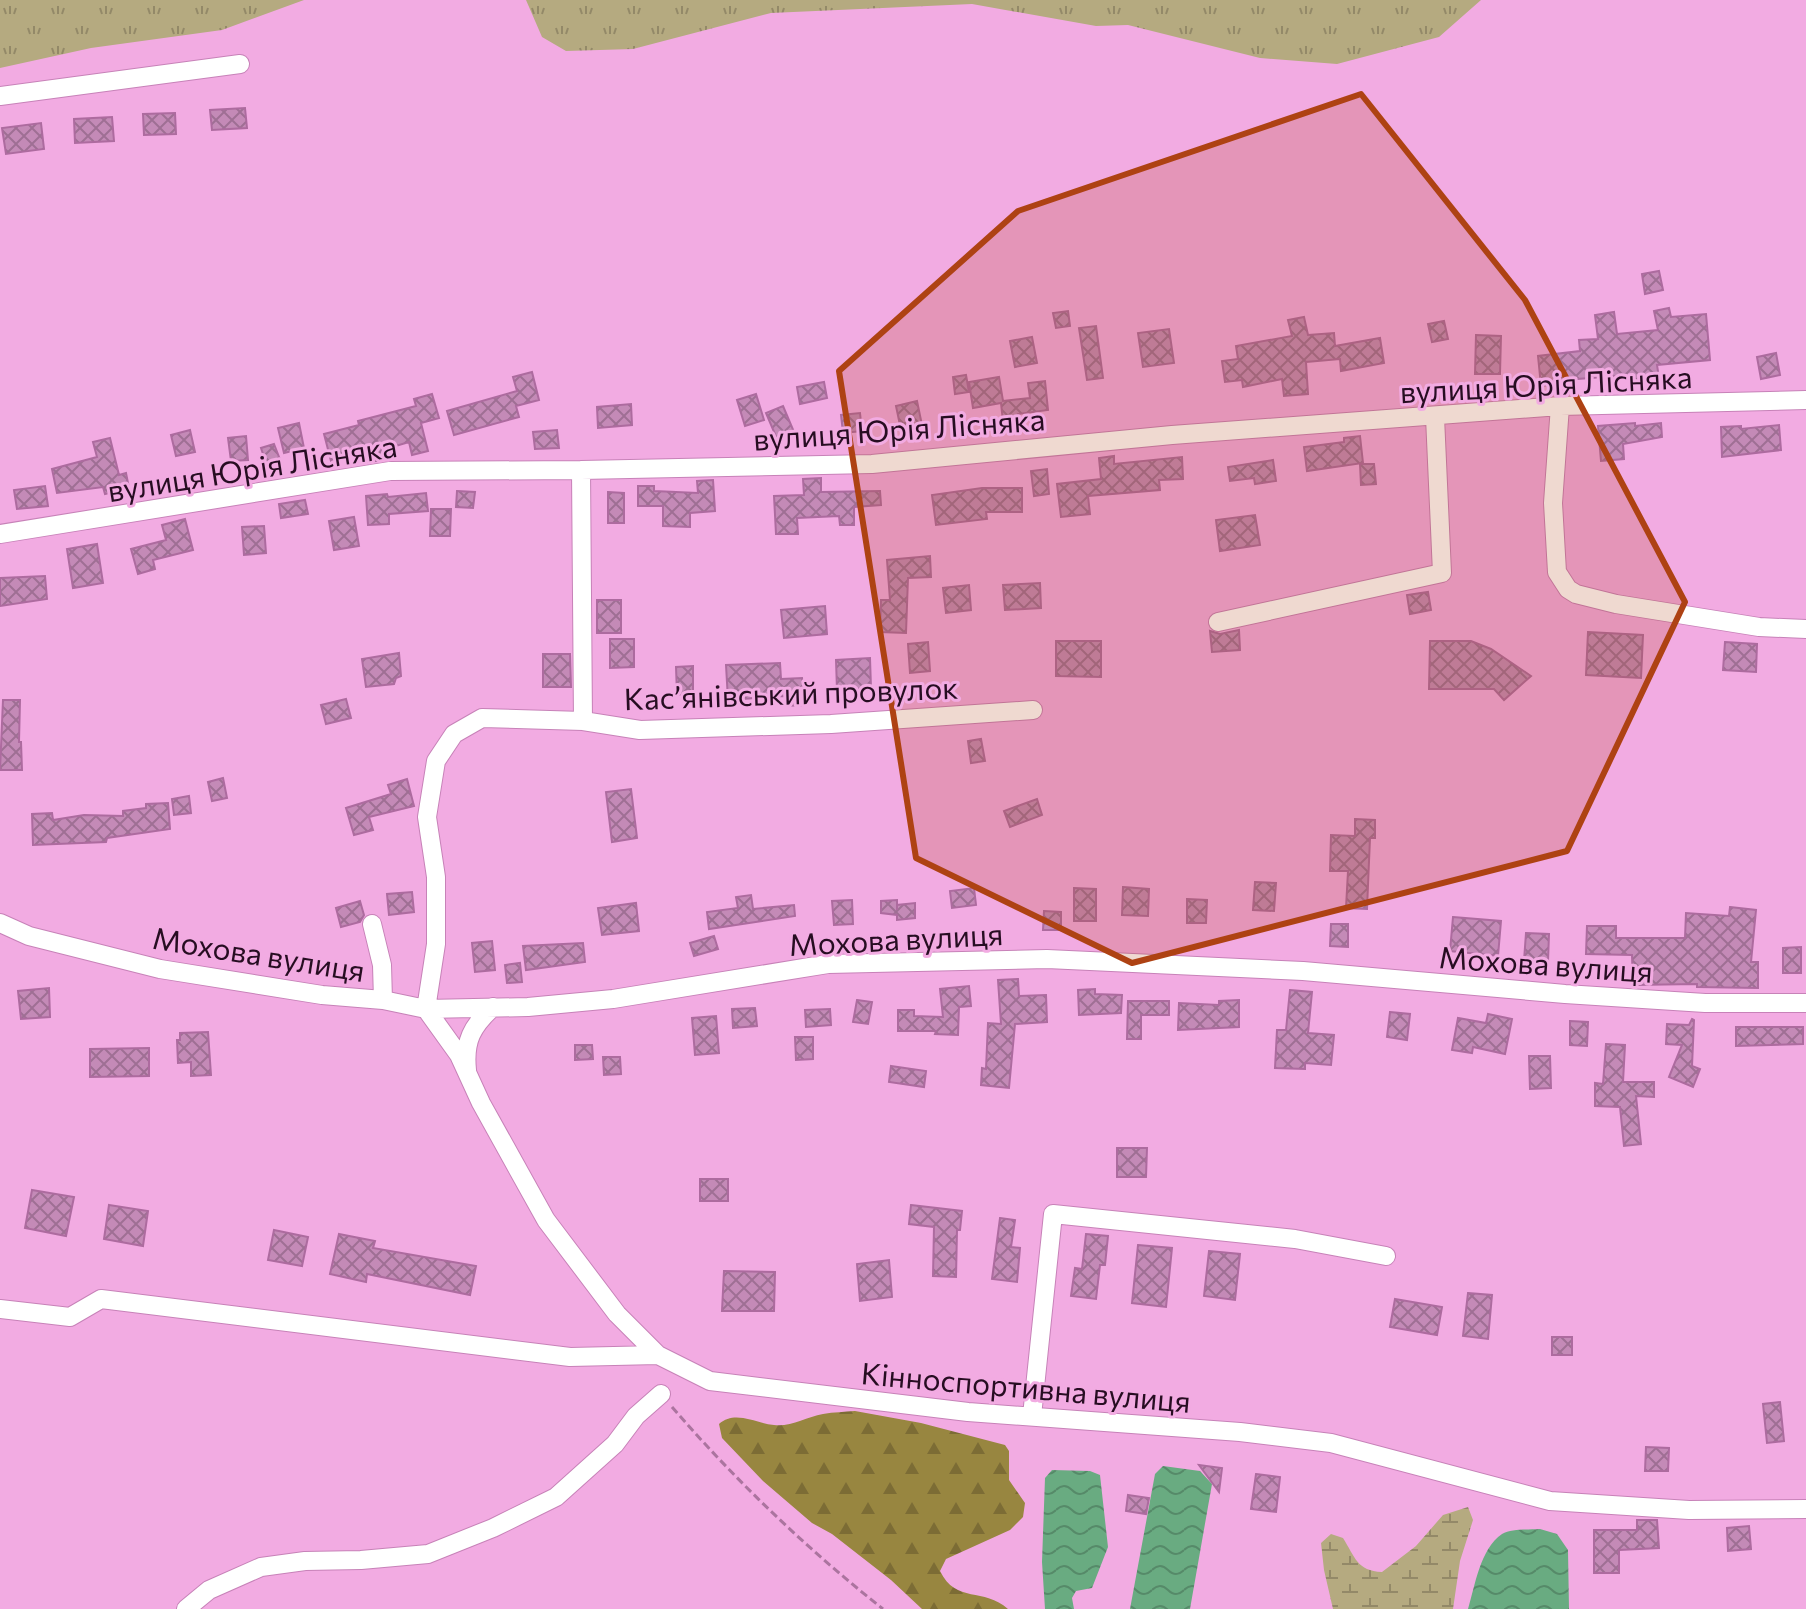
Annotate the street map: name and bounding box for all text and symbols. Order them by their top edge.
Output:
street label: вулиця Юрія Лісняка [1399,357,1693,409]
street label: вулиця Юрія Лісняка [752,399,1046,457]
street label: вулиця Юрія Лісняка [105,426,399,508]
street label: Касʼянівський провулок [623,668,959,716]
street label: Мохова вулиця [788,914,1004,962]
street label: Мохова вулиця [150,918,368,988]
street label: Мохова вулиця [1438,937,1654,989]
street label: Кінноспортивна вулиця [860,1353,1192,1419]

